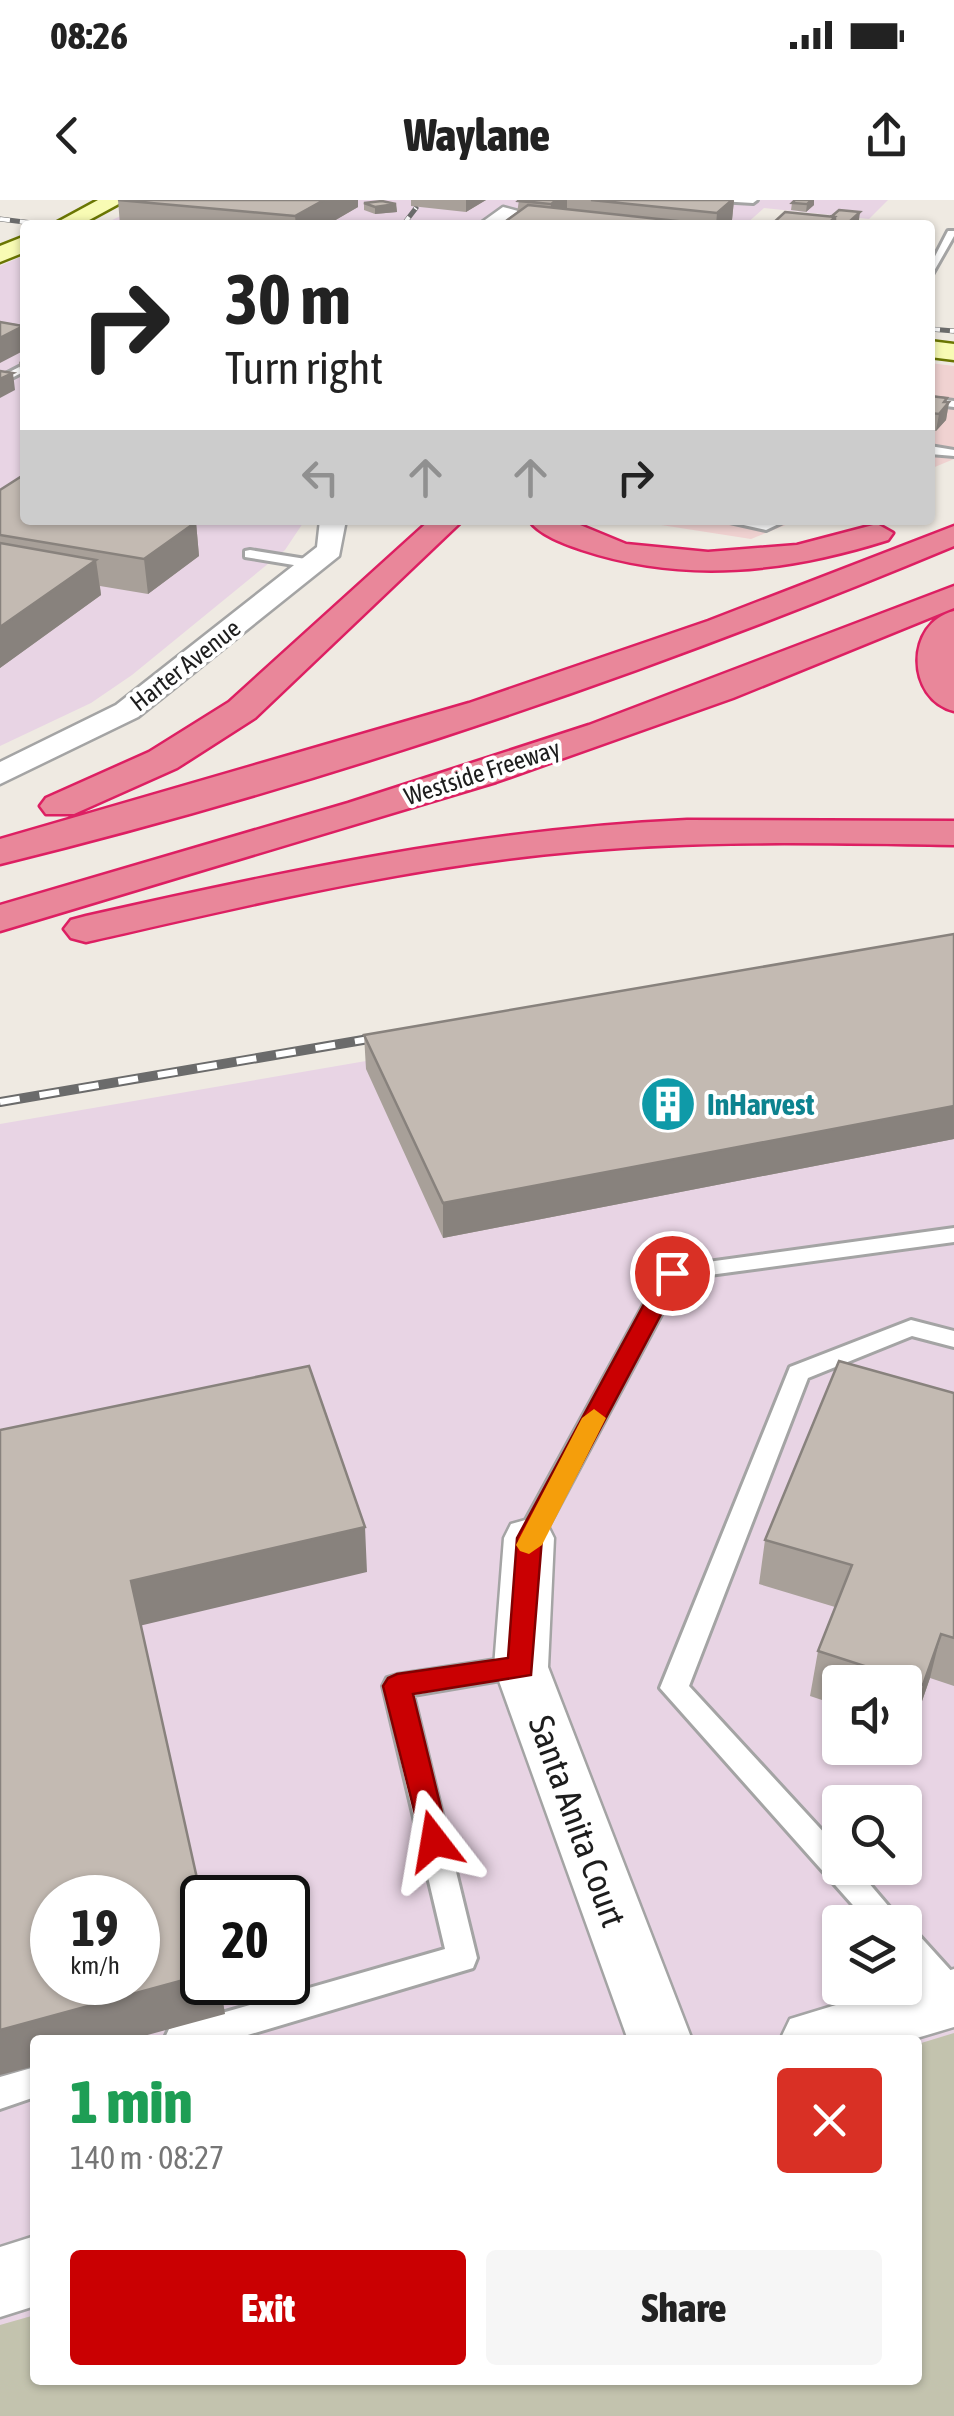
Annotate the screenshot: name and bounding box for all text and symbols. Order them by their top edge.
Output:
text: 08:26 [50,14,128,57]
icon: back [40,108,95,163]
icon: share [859,108,914,163]
text: Waylane [404,109,550,161]
text: 30 m [225,259,351,339]
icon: right [60,260,190,390]
text: Turn right [225,342,383,394]
icon: left [293,450,348,505]
icon: ahead [398,450,453,505]
icon: ahead [503,450,558,505]
icon: right [608,450,663,505]
street label: Harter Avenue [125,613,245,717]
street label: Westside Freeway [401,734,563,810]
building icon: InHarvest [638,1074,698,1134]
place label: InHarvest [707,1087,815,1121]
pin [630,1231,715,1316]
icon: arrive [645,1246,700,1301]
map controls [822,1665,922,2005]
button: sound [822,1665,922,1765]
street label: Santa Anita Court [521,1710,635,1932]
button: search [822,1785,922,1885]
position arrow [382,1789,486,1893]
speed limit sign: 20 [180,1875,310,2005]
text: 19 [71,1899,118,1957]
button: layers [822,1905,922,2005]
text: km/h [70,1951,120,1979]
text: 1 min [70,2067,193,2136]
button: close [777,2068,882,2173]
text: 140 m · 08:27 [70,2139,224,2176]
button: Exit [70,2250,466,2365]
button: Share [486,2250,882,2365]

